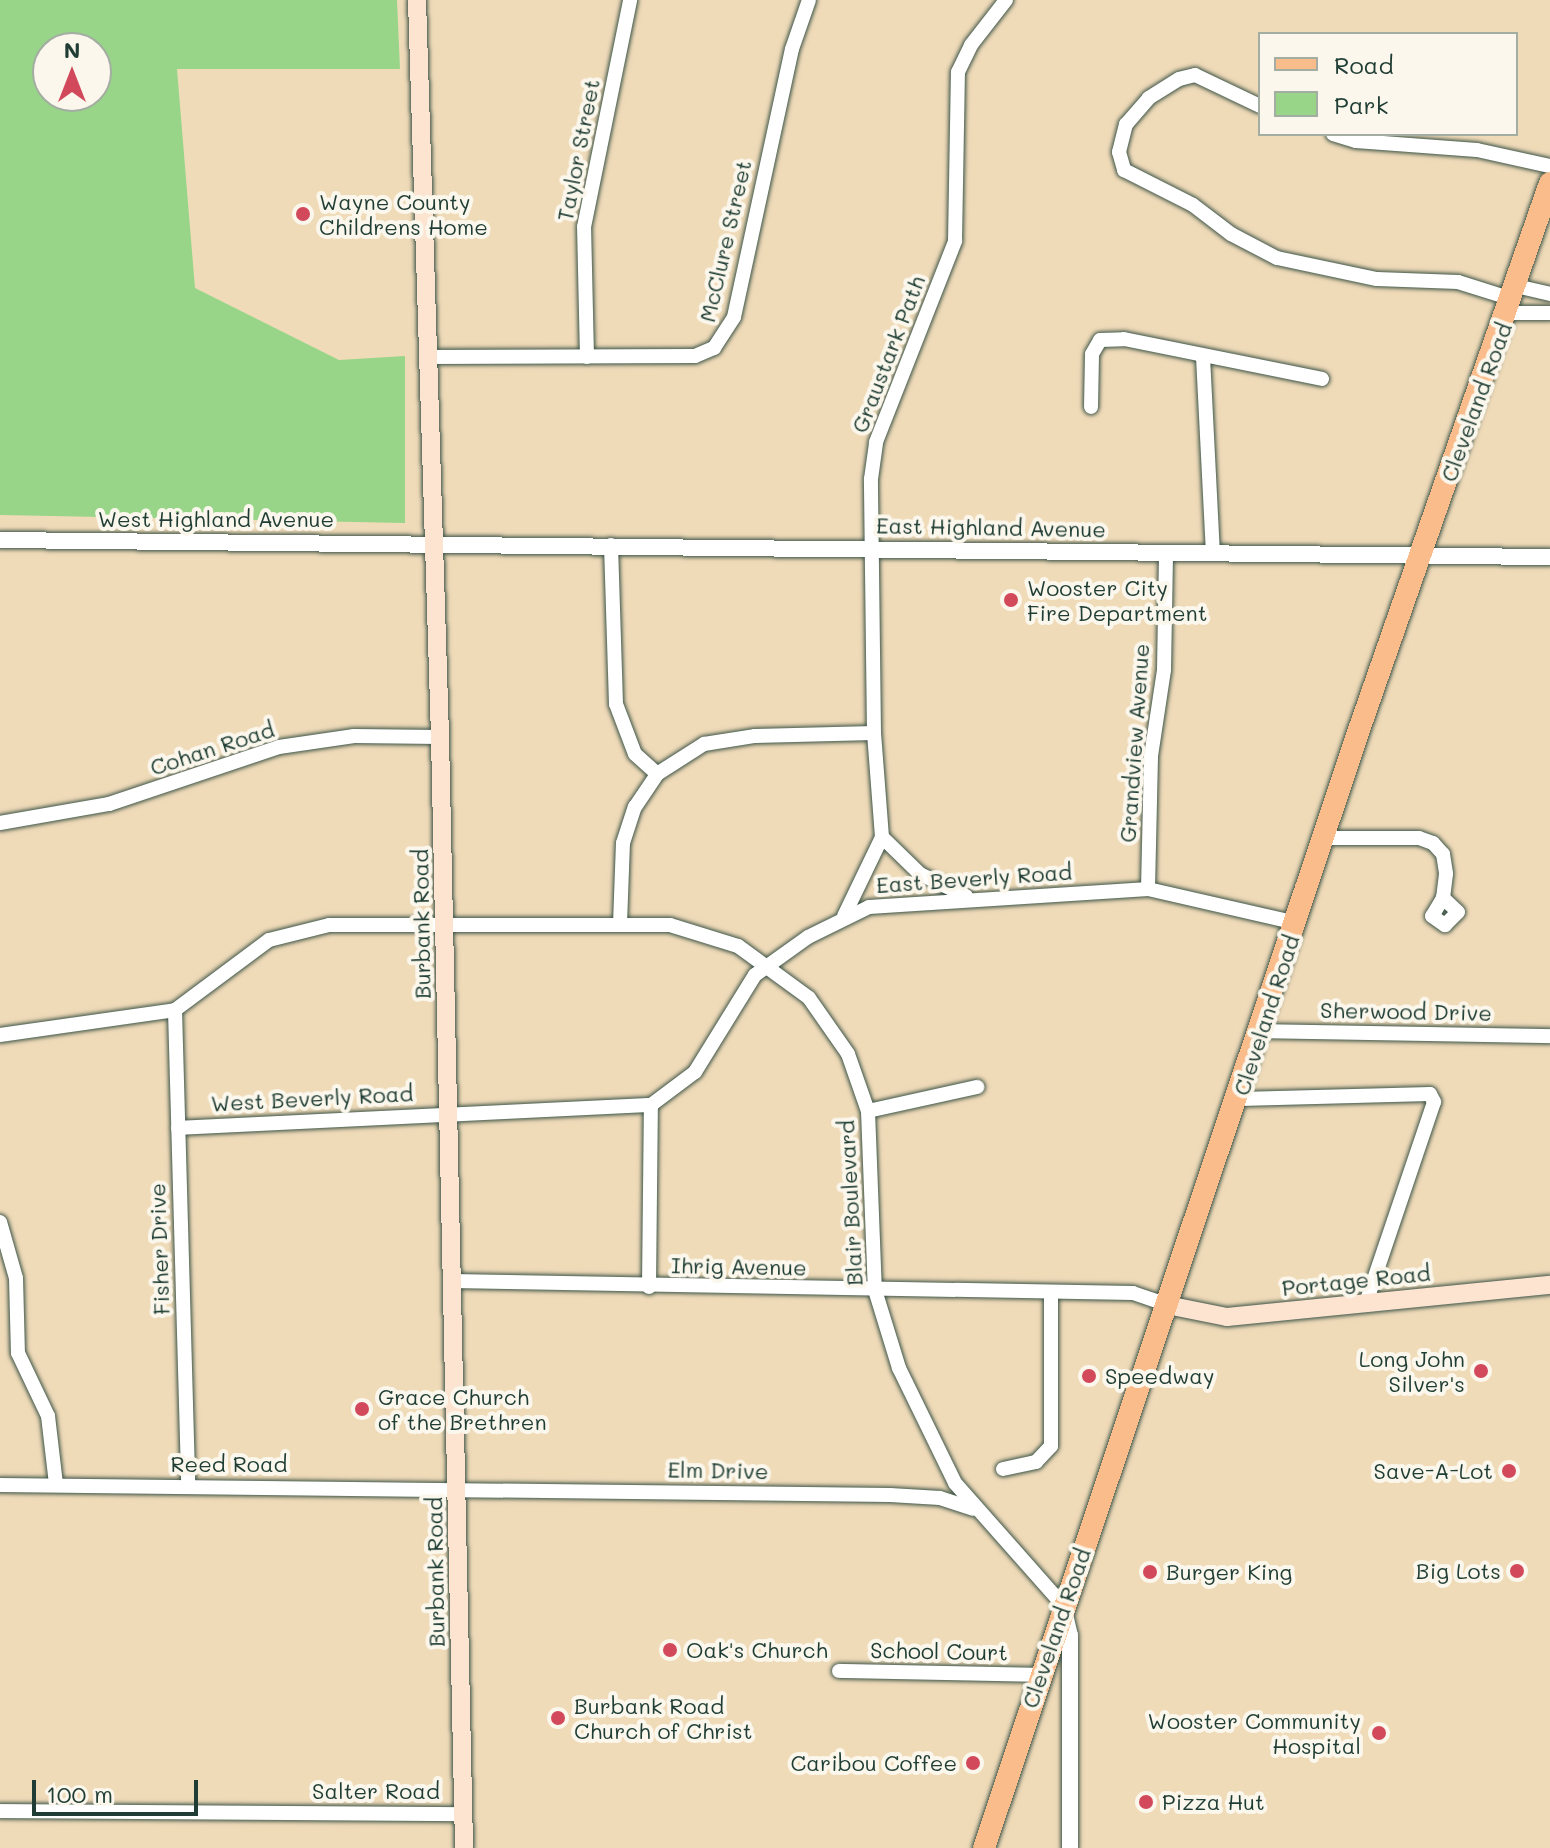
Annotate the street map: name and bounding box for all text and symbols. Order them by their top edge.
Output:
north arrow [32,32,112,112]
legend [1258,32,1518,136]
text: N [64,35,80,64]
text: Road [1334,49,1394,80]
street label: Taylor Street [551,77,605,223]
text: Park [1334,89,1388,120]
street label: McClure Street [694,157,756,325]
place label: Wayne County Childrens Home [319,188,488,240]
marker: Wayne County Childrens Home [294,205,312,223]
street label: Graustark Path [846,272,930,436]
street label: Cleveland Road [1435,319,1517,485]
street label: West Highland Avenue [98,506,334,532]
street label: East Highland Avenue [876,512,1106,542]
place label: Wooster City Fire Department [1027,574,1207,626]
marker: Wooster City Fire Department [1002,591,1020,609]
street label: Grandview Avenue [1114,643,1154,843]
street label: Cohan Road [147,716,277,780]
street label: Burbank Road [406,849,436,999]
street label: East Beverly Road [875,858,1073,898]
street label: Cleveland Road [1228,931,1304,1099]
street label: Sherwood Drive [1320,996,1492,1026]
street label: West Beverly Road [210,1080,414,1116]
street label: Blair Boulevard [832,1119,868,1287]
street label: Fisher Drive [144,1183,174,1315]
street label: Ihrig Avenue [671,1252,807,1280]
street label: Portage Road [1280,1259,1432,1301]
place label: Long John Silver's [1359,1345,1465,1396]
marker: Long John Silver's [1472,1362,1490,1380]
place label: Speedway [1105,1363,1214,1389]
marker: Speedway [1080,1367,1098,1385]
place label: Grace Church of the Brethren [378,1383,547,1434]
marker: Grace Church of the Brethren [353,1400,371,1418]
street label: Reed Road [170,1451,288,1477]
street label: Elm Drive [667,1456,769,1484]
place label: Save-A-Lot [1374,1458,1493,1484]
marker: Save-A-Lot [1500,1462,1518,1480]
street label: Burbank Road [420,1497,450,1647]
street label: Cleveland Road [1016,1545,1096,1711]
place label: Big Lots [1416,1558,1501,1584]
place label: Burger King [1166,1559,1292,1585]
marker: Big Lots [1508,1562,1526,1580]
marker: Burger King [1141,1563,1159,1581]
place label: Oak's Church [686,1637,828,1663]
street label: School Court [870,1637,1008,1665]
marker: Oak's Church [661,1641,679,1659]
place label: Burbank Road Church of Christ [574,1692,752,1744]
place label: Wooster Community Hospital [1148,1707,1361,1758]
marker: Burbank Road Church of Christ [549,1709,567,1727]
marker: Wooster Community Hospital [1368,1722,1390,1744]
place label: Caribou Coffee [791,1750,957,1776]
marker: Caribou Coffee [964,1754,982,1772]
scale bar [36,1764,202,1814]
text: 100 m [46,1778,113,1809]
street label: Salter Road [312,1778,440,1804]
place label: Pizza Hut [1162,1789,1265,1815]
marker: Pizza Hut [1137,1793,1155,1811]

